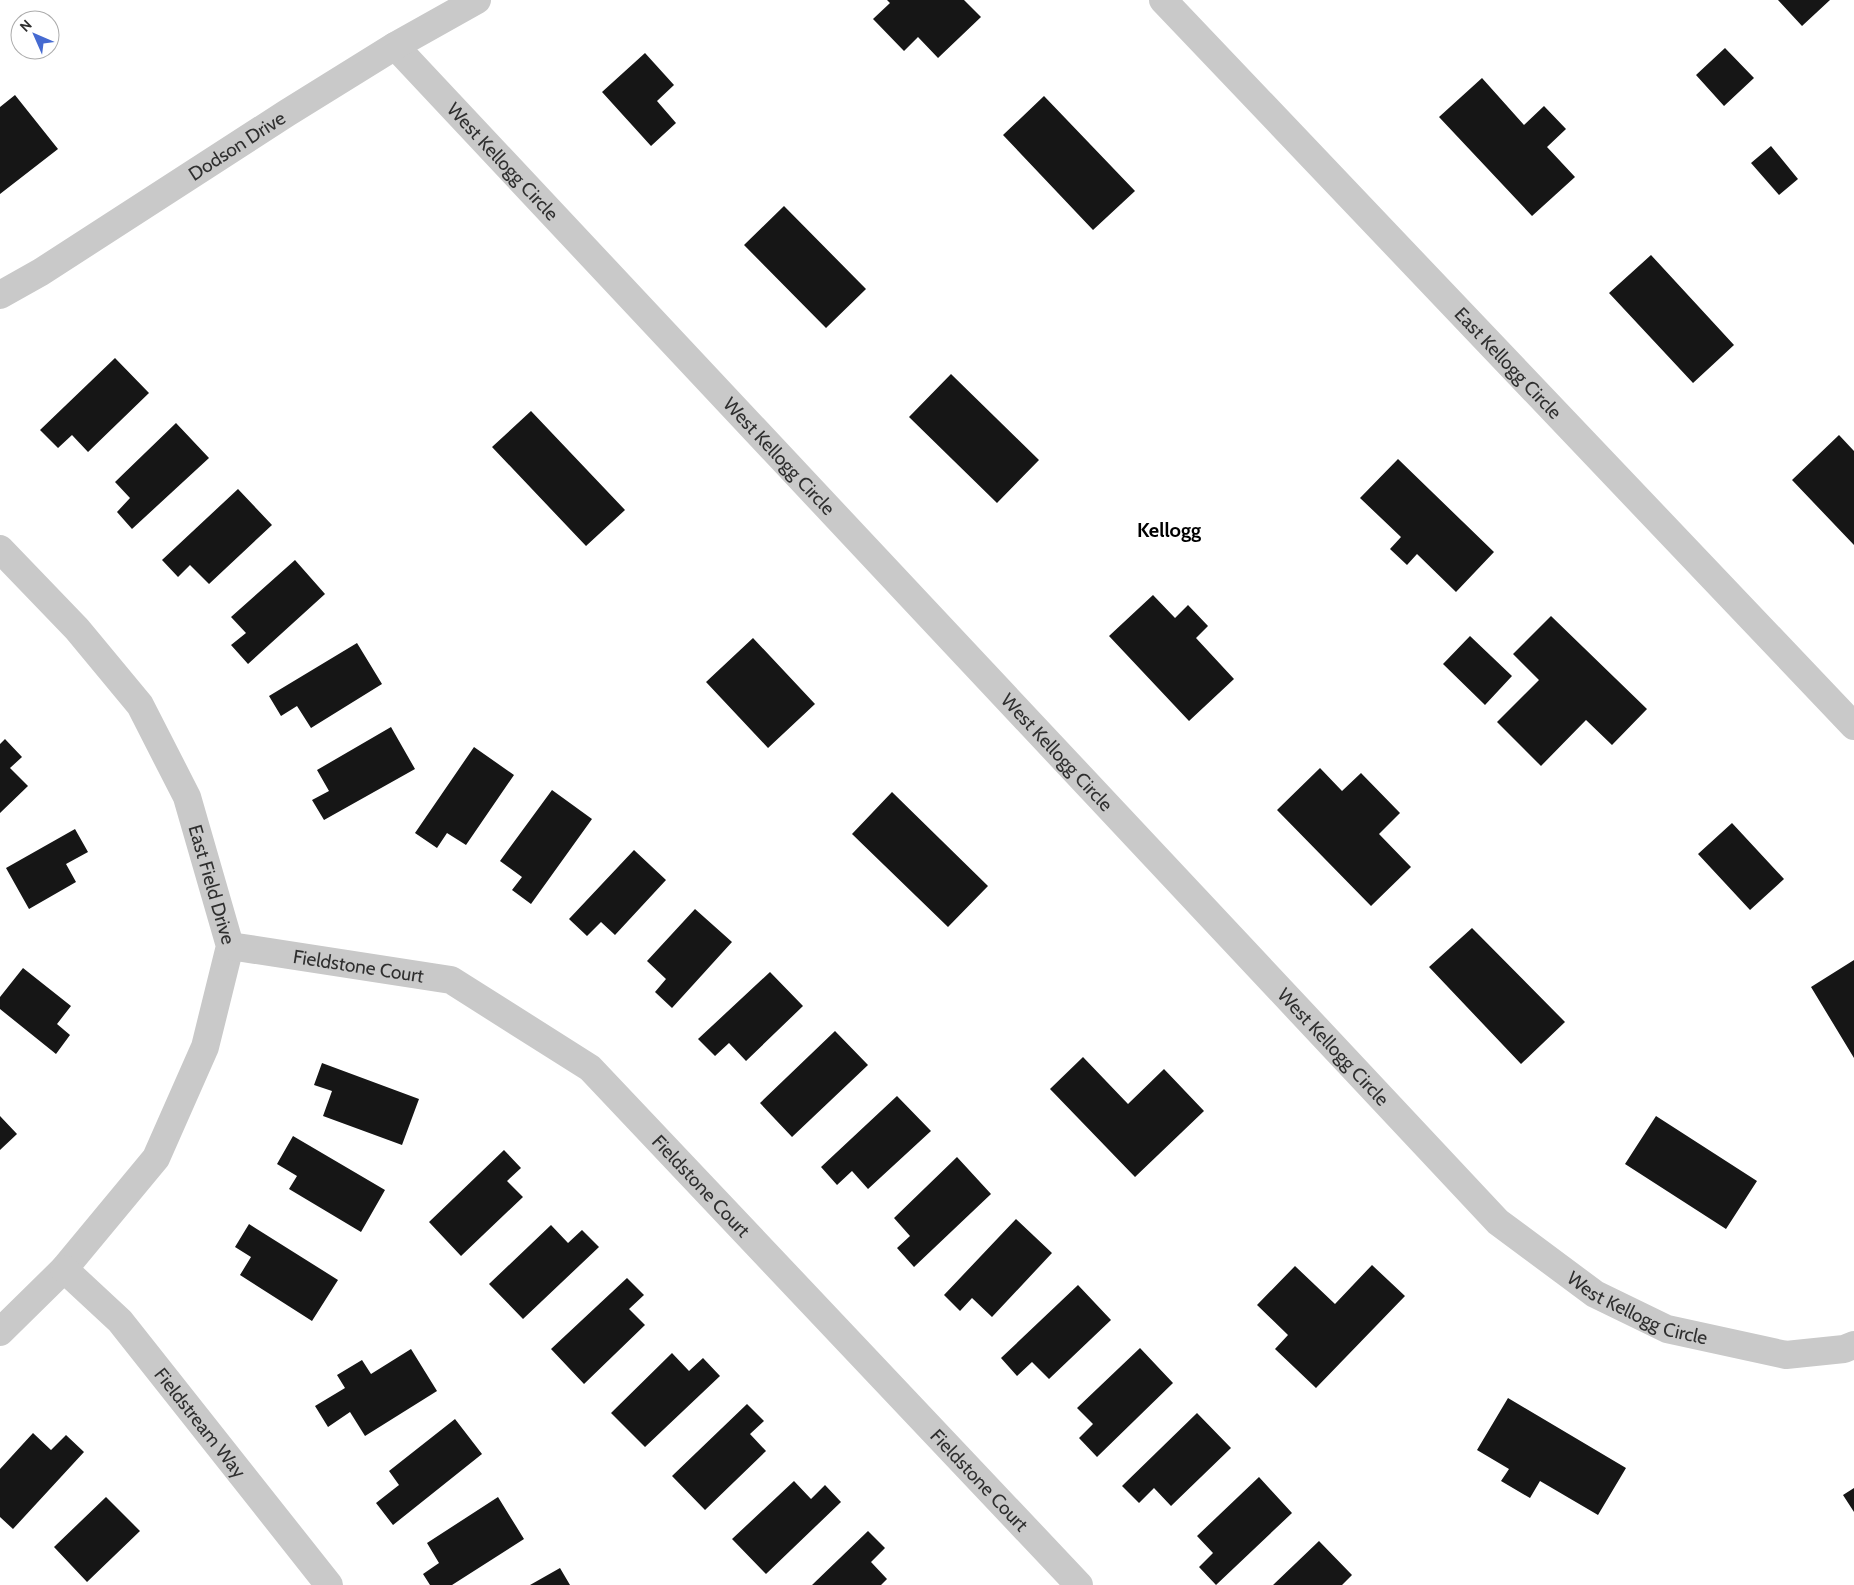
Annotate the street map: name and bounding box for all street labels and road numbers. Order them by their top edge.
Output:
street label: West Kellogg Circle [442,98,564,225]
street label: Dodson Drive [184,106,290,185]
street label: East Kellogg Circle [1450,302,1567,424]
street label: West Kellogg Circle [719,392,840,520]
street label: West Kellogg Circle [997,688,1118,816]
street label: East Field Drive [184,822,240,947]
street label: Fieldstone Court [291,944,426,987]
street label: West Kellogg Circle [1273,983,1394,1110]
street label: Fieldstone Court [647,1130,755,1242]
street label: West Kellogg Circle [1563,1266,1710,1349]
street label: Fieldstream Way [150,1363,251,1483]
street label: Fieldstone Court [926,1424,1034,1536]

